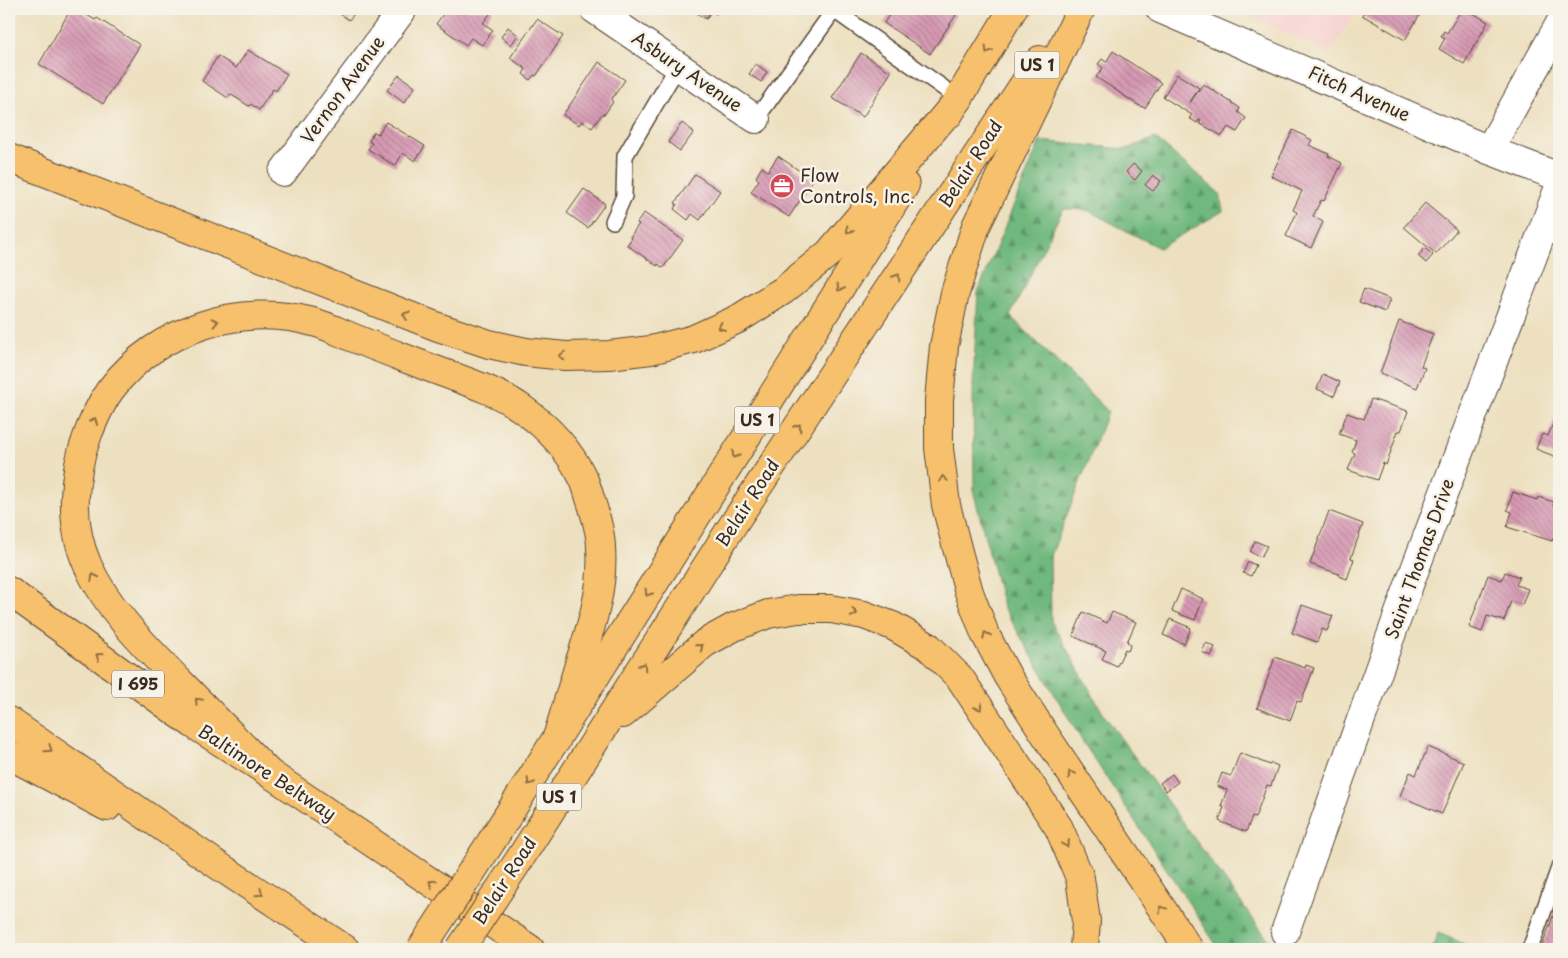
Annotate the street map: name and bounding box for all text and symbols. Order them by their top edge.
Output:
street label: Asbury Avenue [627,24,749,118]
street label: Vernon Avenue [293,29,390,149]
one-way arrow [985,45,995,54]
road number: US 1 [1014,52,1060,78]
street label: Fitch Avenue [1304,58,1415,127]
street label: Belair Road [931,114,1008,212]
place label: Flow Controls, Inc. [800,161,915,209]
office icon: Flow Controls, Inc. [769,173,795,199]
one-way arrow [845,224,854,233]
one-way arrow [890,273,900,282]
one-way arrow [837,282,846,292]
one-way arrow [402,310,411,321]
one-way arrow [210,317,219,328]
one-way arrow [717,321,726,332]
one-way arrow [558,350,566,361]
road number: US 1 [734,406,780,434]
one-way arrow [87,417,98,426]
one-way arrow [791,423,801,432]
one-way arrow [732,450,741,459]
street label: Belair Road [708,453,785,551]
street label: Saint Thomas Drive [1377,474,1460,643]
one-way arrow [938,475,949,483]
one-way arrow [90,573,100,582]
one-way arrow [645,587,655,596]
one-way arrow [849,607,858,617]
one-way arrow [982,631,993,640]
one-way arrow [694,644,704,653]
one-way arrow [95,653,105,662]
one-way arrow [636,663,646,672]
road number: I 695 [112,671,164,698]
one-way arrow [195,697,204,706]
one-way arrow [973,702,983,711]
street label: Baltimore Beltway [194,717,342,827]
one-way arrow [43,743,52,752]
one-way arrow [1068,770,1077,779]
one-way arrow [526,776,536,785]
road number: US 1 [536,784,582,810]
street label: Belair Road [465,831,542,929]
one-way arrow [1060,840,1070,848]
one-way arrow [428,880,437,889]
one-way arrow [254,887,263,896]
one-way arrow [1159,905,1168,914]

